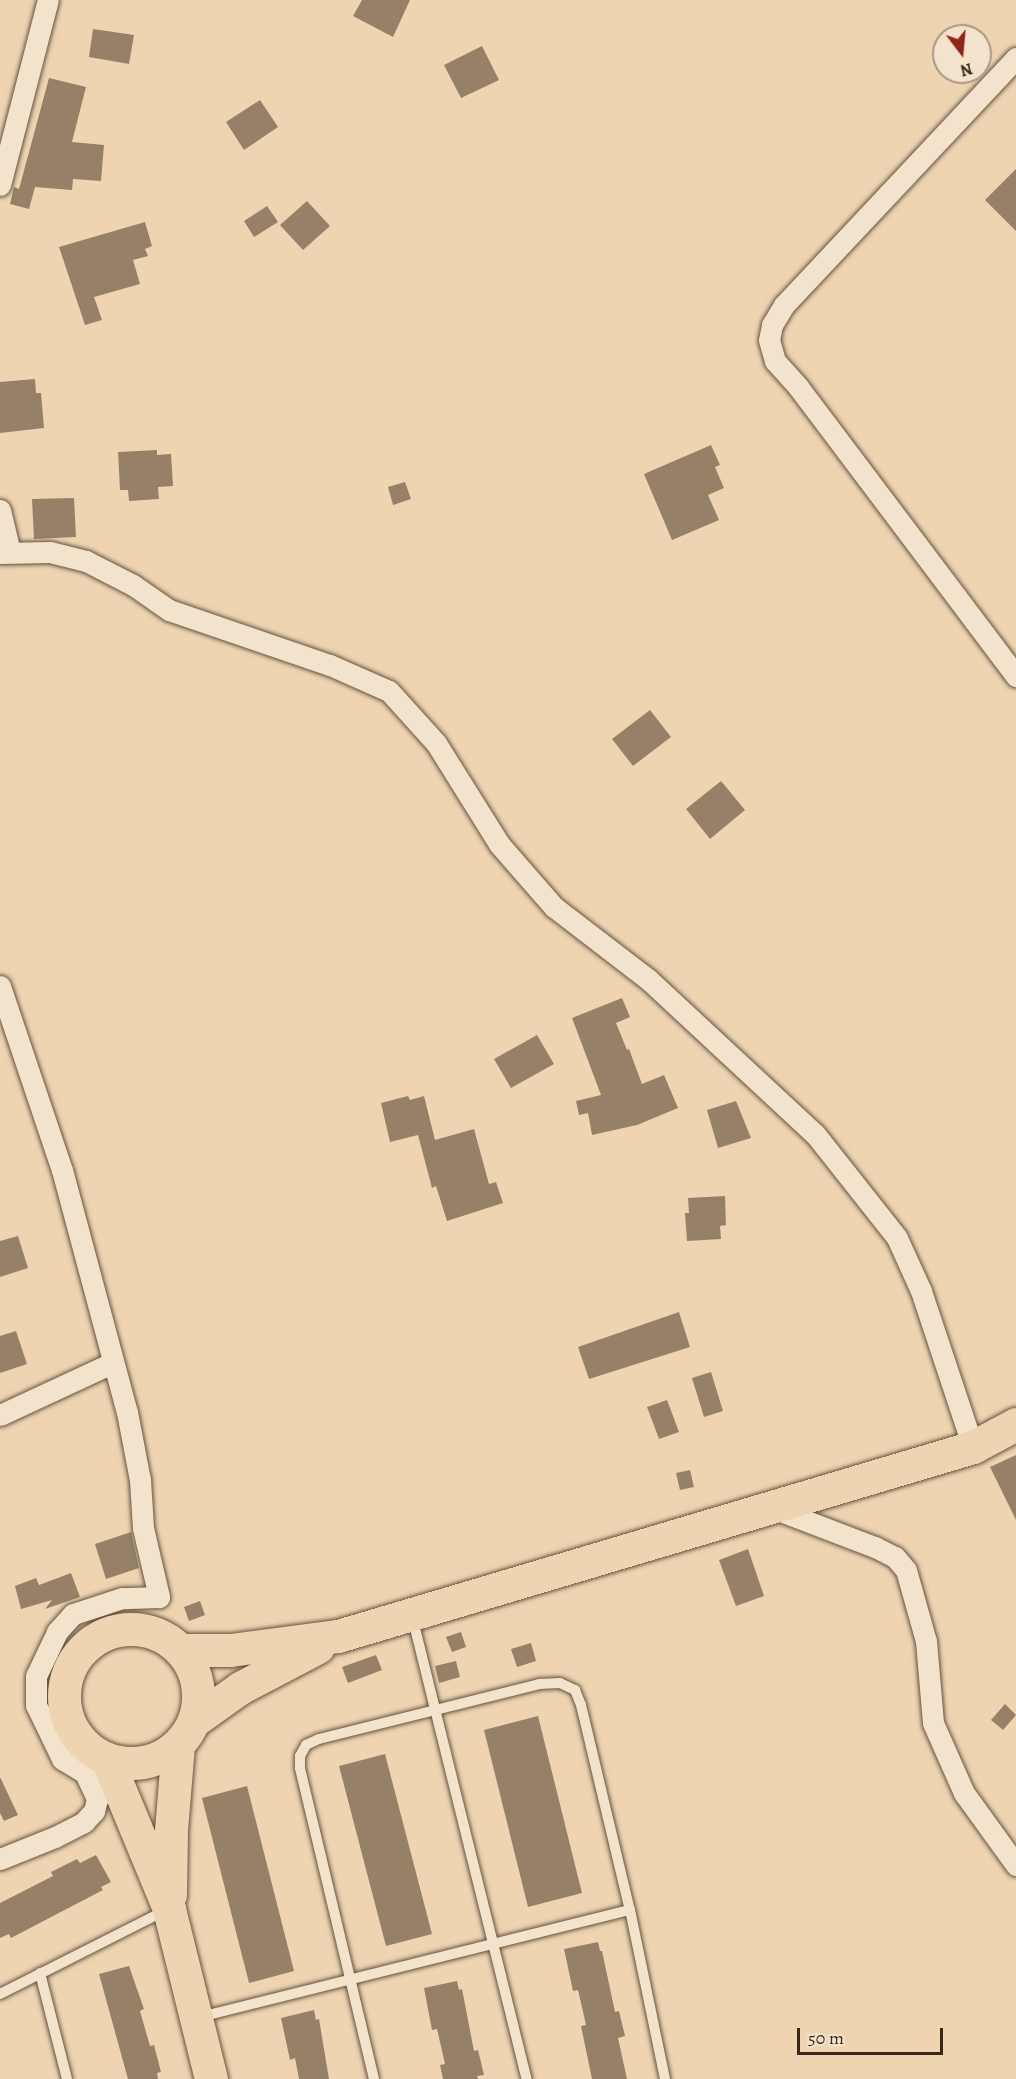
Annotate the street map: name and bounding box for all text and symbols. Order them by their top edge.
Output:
north arrow [932,24,992,84]
text: N [958,57,975,82]
scale bar [800,2016,946,2054]
text: 50 m [808,2026,844,2050]

